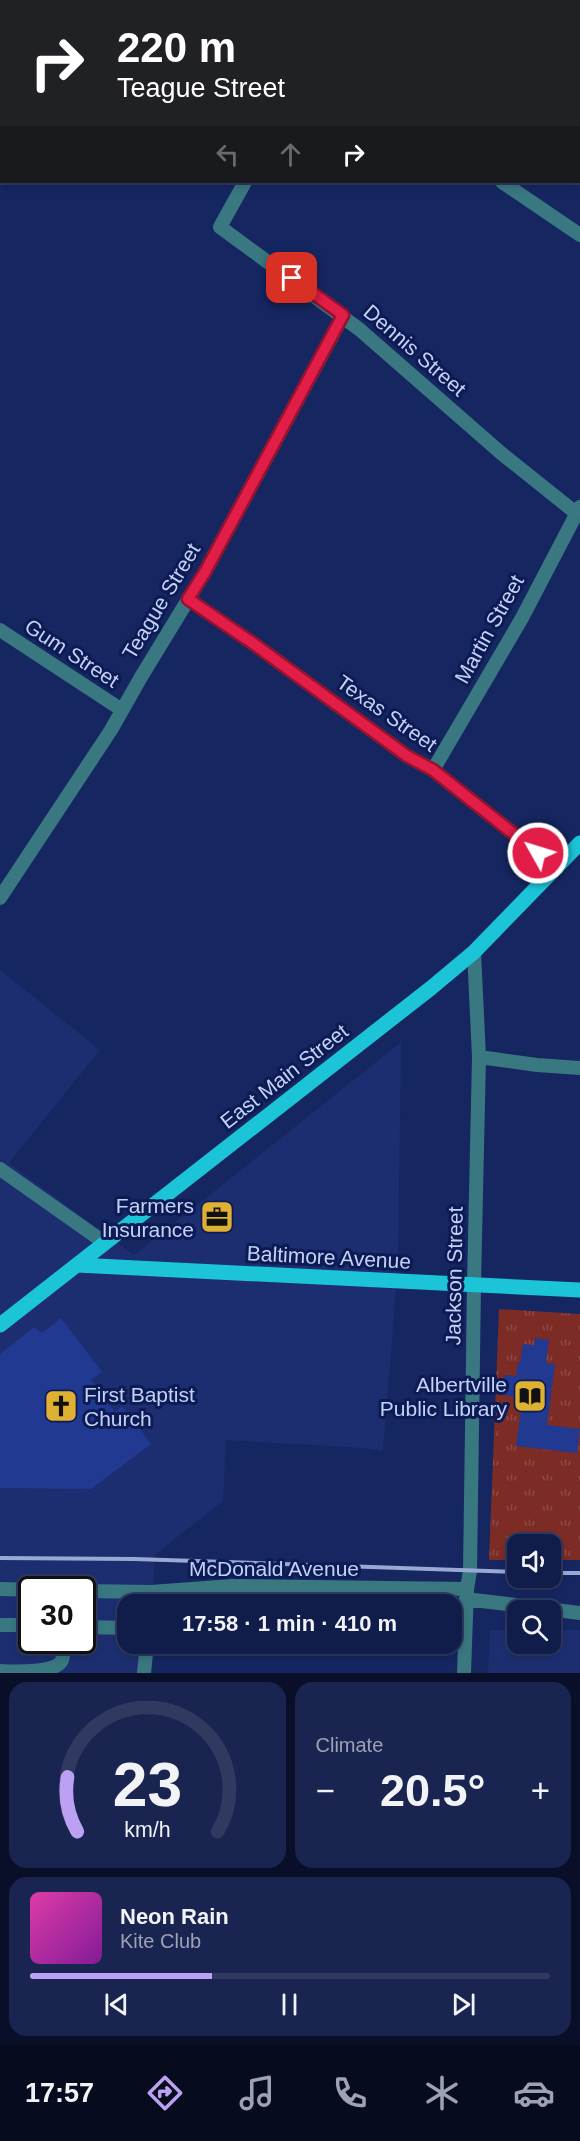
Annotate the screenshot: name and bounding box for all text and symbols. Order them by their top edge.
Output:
icon: right [18,24,96,102]
text: 220 m [117,24,236,71]
text: Teague Street [117,73,285,103]
icon: left [211,138,244,171]
icon: ahead [274,138,307,171]
icon: right [337,138,370,171]
pin [266,252,317,303]
icon: arrive [275,261,308,294]
street label: Dennis Street [359,300,471,401]
street label: Teague Street [117,539,205,663]
street label: Martin Street [450,571,528,687]
street label: Gum Street [21,614,123,692]
street label: Texas Street [333,670,442,756]
position arrow [506,821,570,885]
street label: East Main Street [216,1019,352,1133]
place label: Farmers Insurance [102,1194,194,1241]
office icon: Farmers Insurance [199,1199,235,1235]
street label: Jackson Street [441,1206,467,1346]
street label: Baltimore Avenue [246,1241,412,1273]
place label: Albertville Public Library [380,1373,507,1420]
library icon: Albertville Public Library [512,1378,548,1414]
place label: First Baptist Church [84,1383,195,1430]
church icon: First Baptist Church [43,1388,79,1424]
map controls [507,1534,561,1654]
button: sound [507,1534,561,1588]
street label: McDonald Avenue [189,1557,359,1580]
speed limit sign: 30 [18,1576,96,1654]
button: search [507,1600,561,1654]
text: 17:58 · 1 min · 410 m [182,1611,397,1636]
text: Climate [316,1734,383,1756]
text: 23 [113,1750,182,1819]
text: 20.5° [380,1765,486,1816]
text: − [316,1772,335,1809]
text: + [531,1772,550,1809]
text: km/h [124,1818,170,1842]
text: Neon Rain [120,1904,229,1929]
text: Kite Club [120,1930,201,1952]
icon: previous [100,1988,133,2021]
icon: pause [273,1988,306,2021]
icon: next [447,1988,480,2021]
icon: directions [144,2072,186,2114]
icon: music [236,2072,278,2114]
icon: phone [329,2072,371,2114]
icon: climate [421,2072,463,2114]
icon: car [513,2072,555,2114]
text: 17:57 [25,2078,94,2108]

